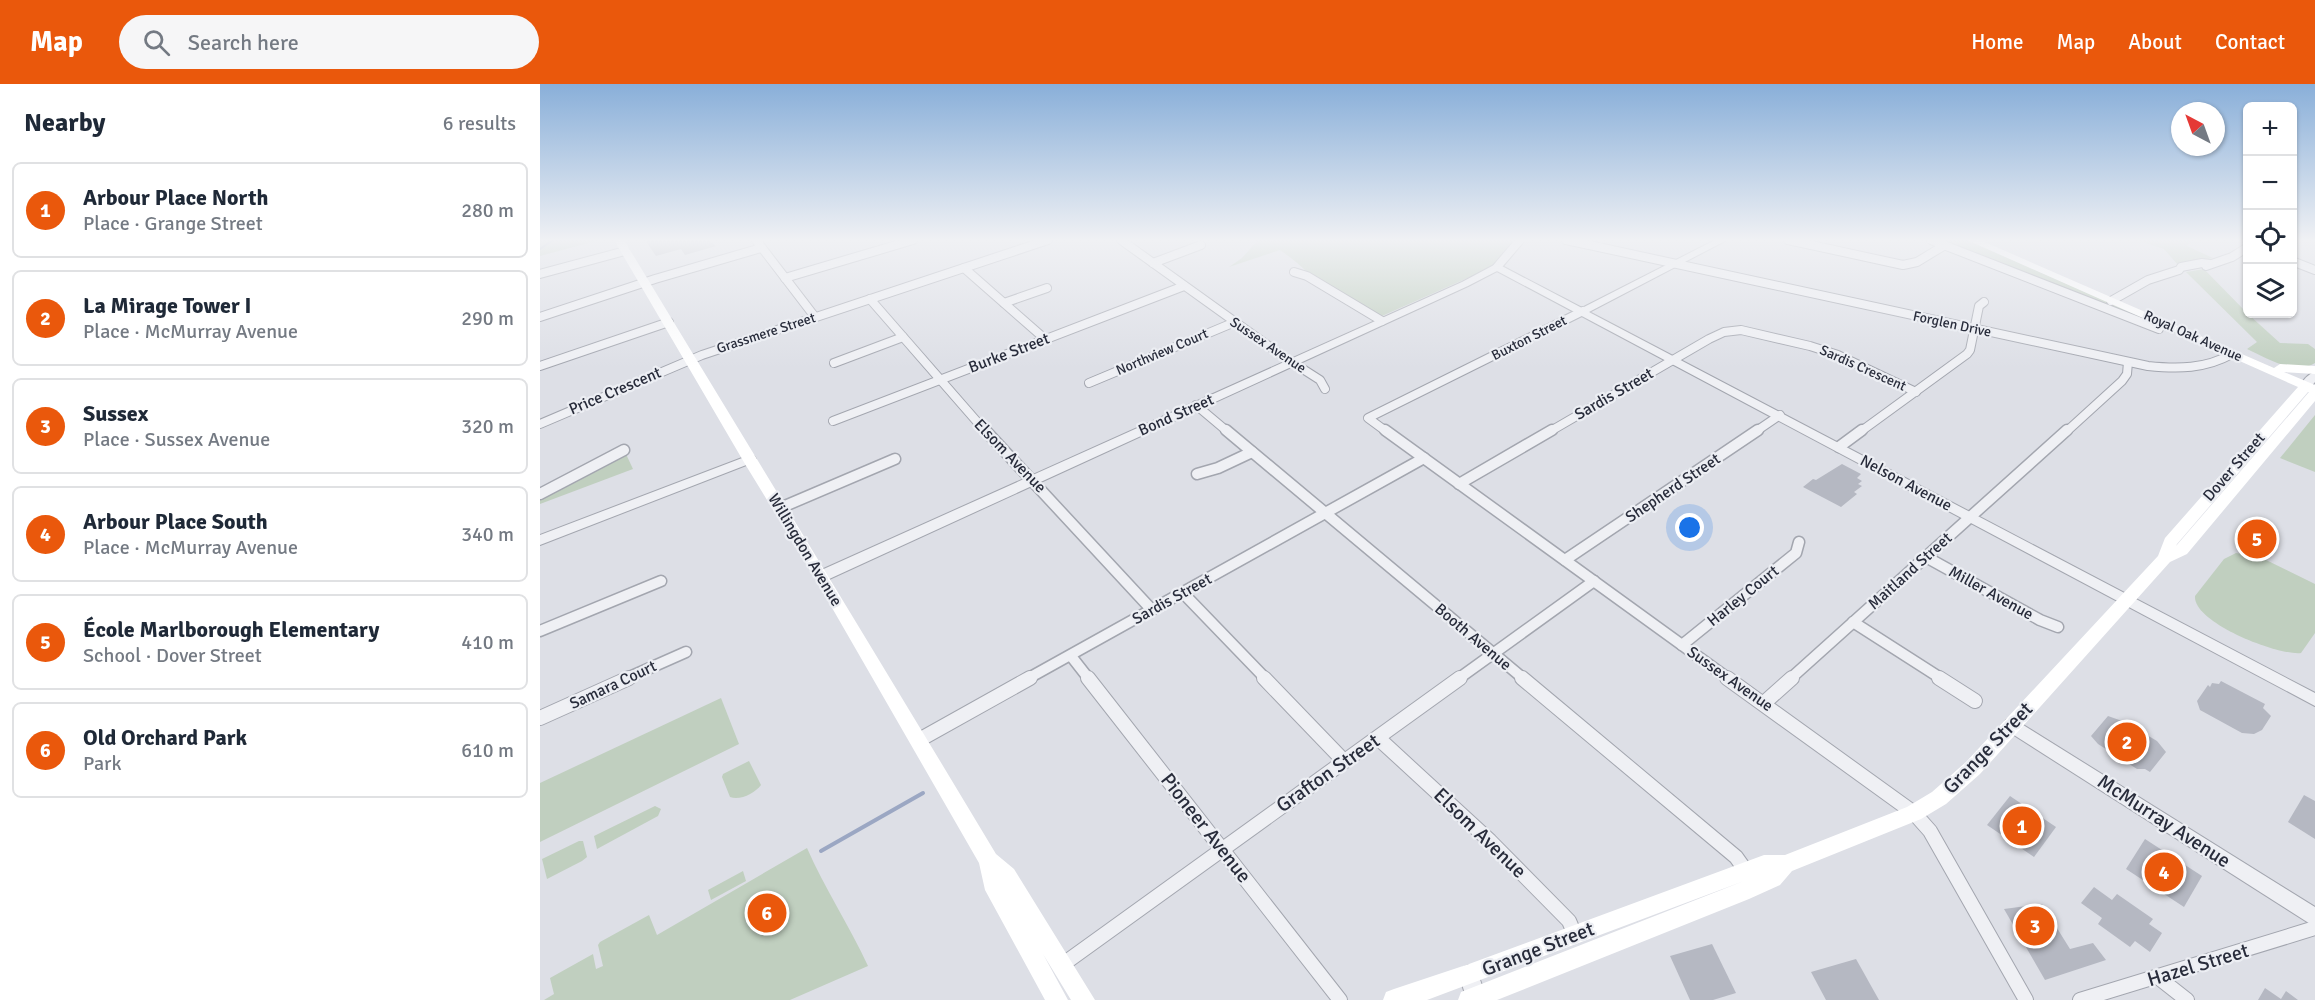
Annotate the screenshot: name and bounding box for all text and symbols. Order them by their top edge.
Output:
search box [119,15,539,69]
text: Map [30,25,83,59]
icon: search [140,26,173,59]
text: Search here [188,29,299,56]
text: Home [1971,29,2024,55]
text: Map [2057,29,2095,55]
text: About [2128,29,2182,55]
text: Contact [2215,29,2285,55]
north arrow [2171,102,2225,156]
map controls [2243,102,2297,318]
button: + [2243,102,2297,156]
text: Nearby [24,107,105,139]
text: 6 results [443,111,516,136]
button: − [2243,156,2297,210]
text: Arbour Place North [83,184,268,211]
text: 1 [40,198,51,223]
text: 280 m [461,198,514,223]
button: locate [2243,210,2297,264]
text: Place · Grange Street [83,211,263,236]
button: layers [2243,264,2297,318]
text: La Mirage Tower I [83,292,251,319]
text: 2 [40,306,51,331]
text: 290 m [461,306,514,331]
street label: Forglen Drive [1911,307,1993,341]
street label: Royal Oak Avenue [2141,307,2245,365]
street label: Grassmere Street [714,309,818,357]
street label: Buxton Street [1489,312,1569,364]
street label: Sussex Avenue [1227,313,1309,377]
text: Place · McMurray Avenue [83,319,298,344]
street label: Northview Court [1113,325,1211,379]
street label: Burke Street [966,328,1053,378]
street label: Sardis Crescent [1817,341,1909,395]
street label: Price Crescent [566,362,665,419]
street label: Sardis Street [1571,363,1657,425]
street label: Bond Street [1135,389,1217,440]
text: Sussex [83,400,148,427]
text: 3 [40,414,51,439]
text: 320 m [461,414,514,439]
street label: Elsom Avenue [970,415,1050,497]
text: Place · Sussex Avenue [83,427,270,452]
street label: Dover Street [2199,428,2270,506]
street label: Shepherd Street [1622,449,1725,527]
street label: Nelson Avenue [1857,450,1955,516]
street label: Willingdon Avenue [764,490,846,610]
text: Arbour Place South [83,508,268,535]
your location [1675,513,1704,542]
pin: 5 [2238,516,2276,562]
text: 4 [40,522,51,547]
text: 340 m [461,522,514,547]
street label: Maitland Street [1864,528,1956,614]
text: Place · McMurray Avenue [83,535,298,560]
street label: Harley Court [1703,561,1783,631]
street label: Miller Avenue [1945,562,2037,624]
street label: Sardis Street [1129,569,1216,629]
street label: Booth Avenue [1431,599,1515,675]
text: École Marlborough Elementary [83,616,380,643]
text: 5 [40,630,51,655]
text: 410 m [461,630,514,655]
street label: Sussex Avenue [1683,642,1777,716]
text: School · Dover Street [83,643,262,668]
street label: Samara Court [566,656,660,714]
street label: Grange Street [1938,697,2038,799]
pin: 2 [2108,720,2146,764]
text: Old Orchard Park [83,724,247,751]
street label: Grafton Street [1271,728,1385,818]
text: 6 [40,738,51,763]
text: 610 m [461,738,514,763]
text: Park [83,751,121,776]
street label: Pioneer Avenue [1155,768,1257,888]
street label: McMurray Avenue [2093,769,2235,873]
street label: Elsom Avenue [1428,783,1532,883]
pin: 1 [2002,804,2042,848]
pin: 4 [2144,850,2184,894]
pin: 6 [748,890,786,936]
pin: 3 [2016,904,2054,948]
street label: Grange Street [1478,916,1598,982]
street label: Hazel Street [2144,938,2252,992]

